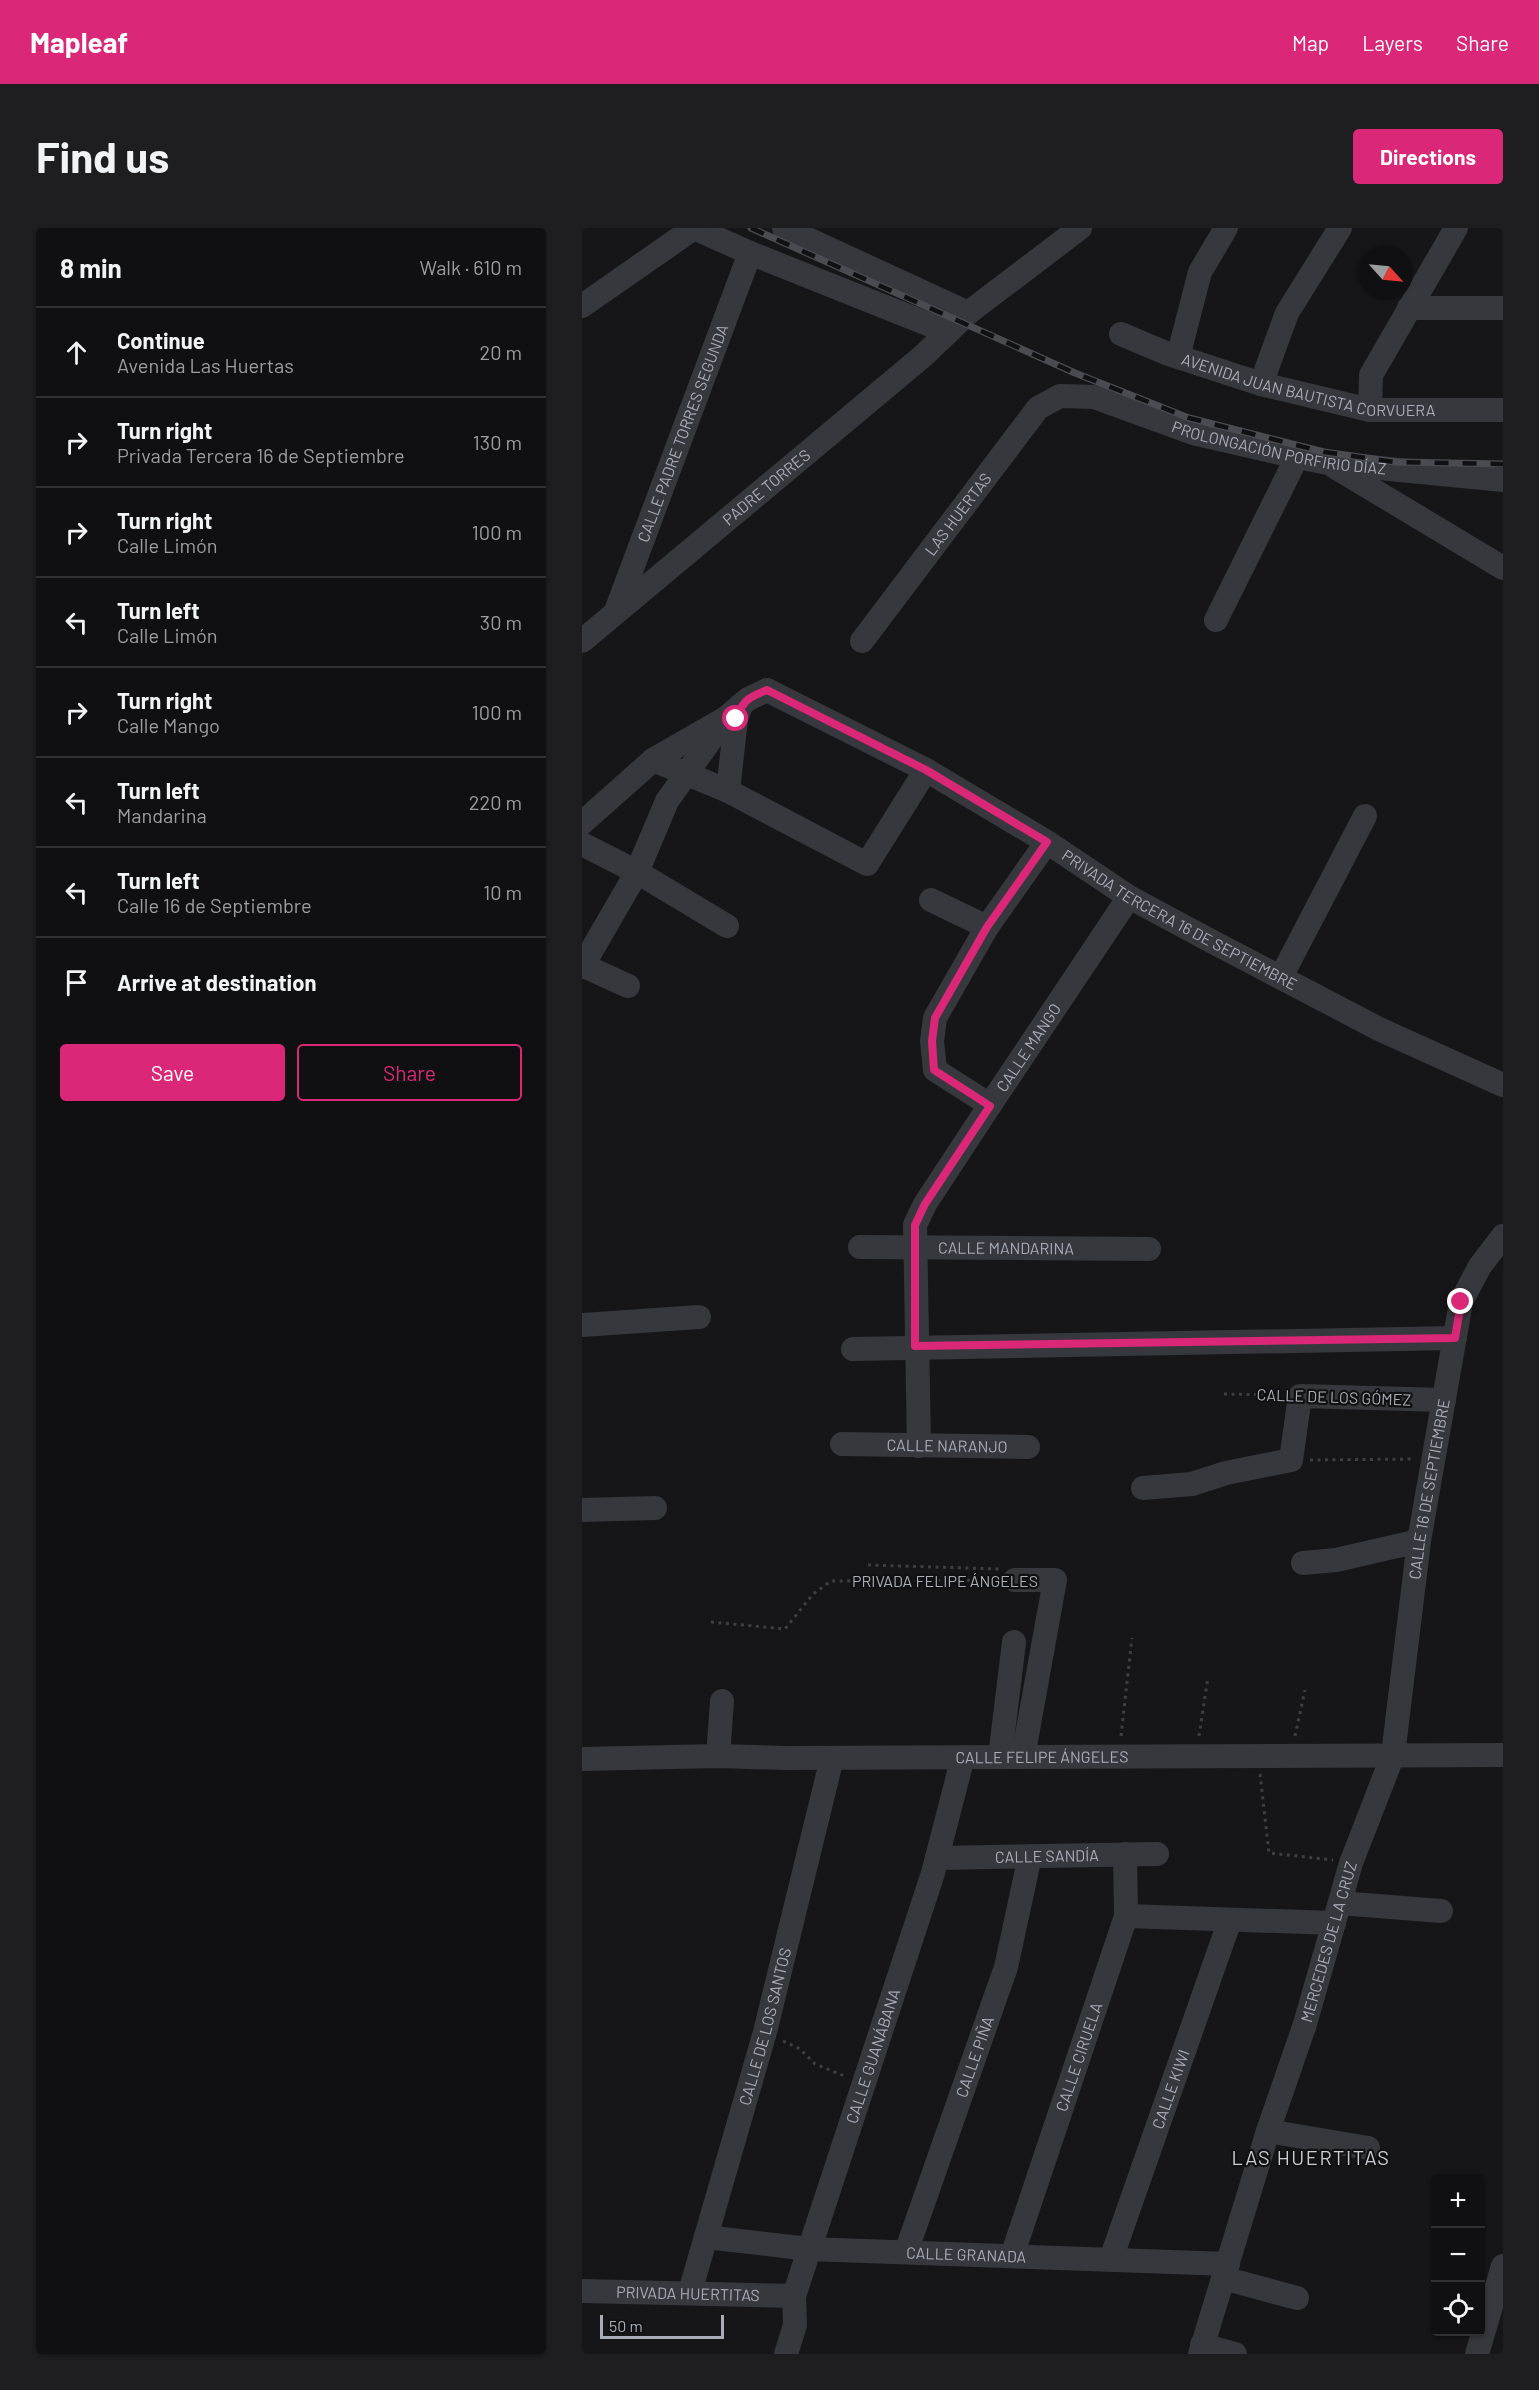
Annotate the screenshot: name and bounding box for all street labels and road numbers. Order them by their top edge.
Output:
street label: CALLE PADRE TORRES SEGUNDA [633,321,732,544]
street label: AVENIDA JUAN BAUTISTA CORVUERA [1179,349,1436,419]
street label: PROLONGACIÓN PORFIRIO DÍAZ [1169,416,1387,478]
street label: PADRE TORRES [718,445,813,529]
street label: LAS HUERTAS [920,469,995,559]
street label: PRIVADA TERCERA 16 DE SEPTIEMBRE [1059,845,1300,993]
street label: CALLE MANGO [992,999,1064,1095]
street label: CALLE MANDARINA [938,1238,1074,1257]
street label: CALLE DE LOS GÓMEZ [1257,1384,1412,1409]
street label: CALLE 16 DE SEPTIEMBRE [1404,1397,1453,1580]
street label: CALLE NARANJO [886,1435,1008,1456]
street label: PRIVADA FELIPE ÁNGELES [852,1571,1038,1590]
street label: CALLE FELIPE ÁNGELES [955,1747,1129,1766]
street label: CALLE SANDÍA [995,1845,1099,1866]
street label: MERCEDES DE LA CRUZ [1296,1859,1360,2024]
street label: CALLE DE LOS SANTOS [734,1946,794,2107]
street label: CALLE GUANÁBANA [841,1986,903,2126]
street label: CALLE CIRUELA [1051,2000,1105,2114]
street label: CALLE PIÑA [951,2013,997,2100]
street label: CALLE KIWI [1147,2047,1193,2131]
street label: CALLE GRANADA [906,2242,1027,2266]
street label: PRIVADA HUERTITAS [616,2282,760,2304]

